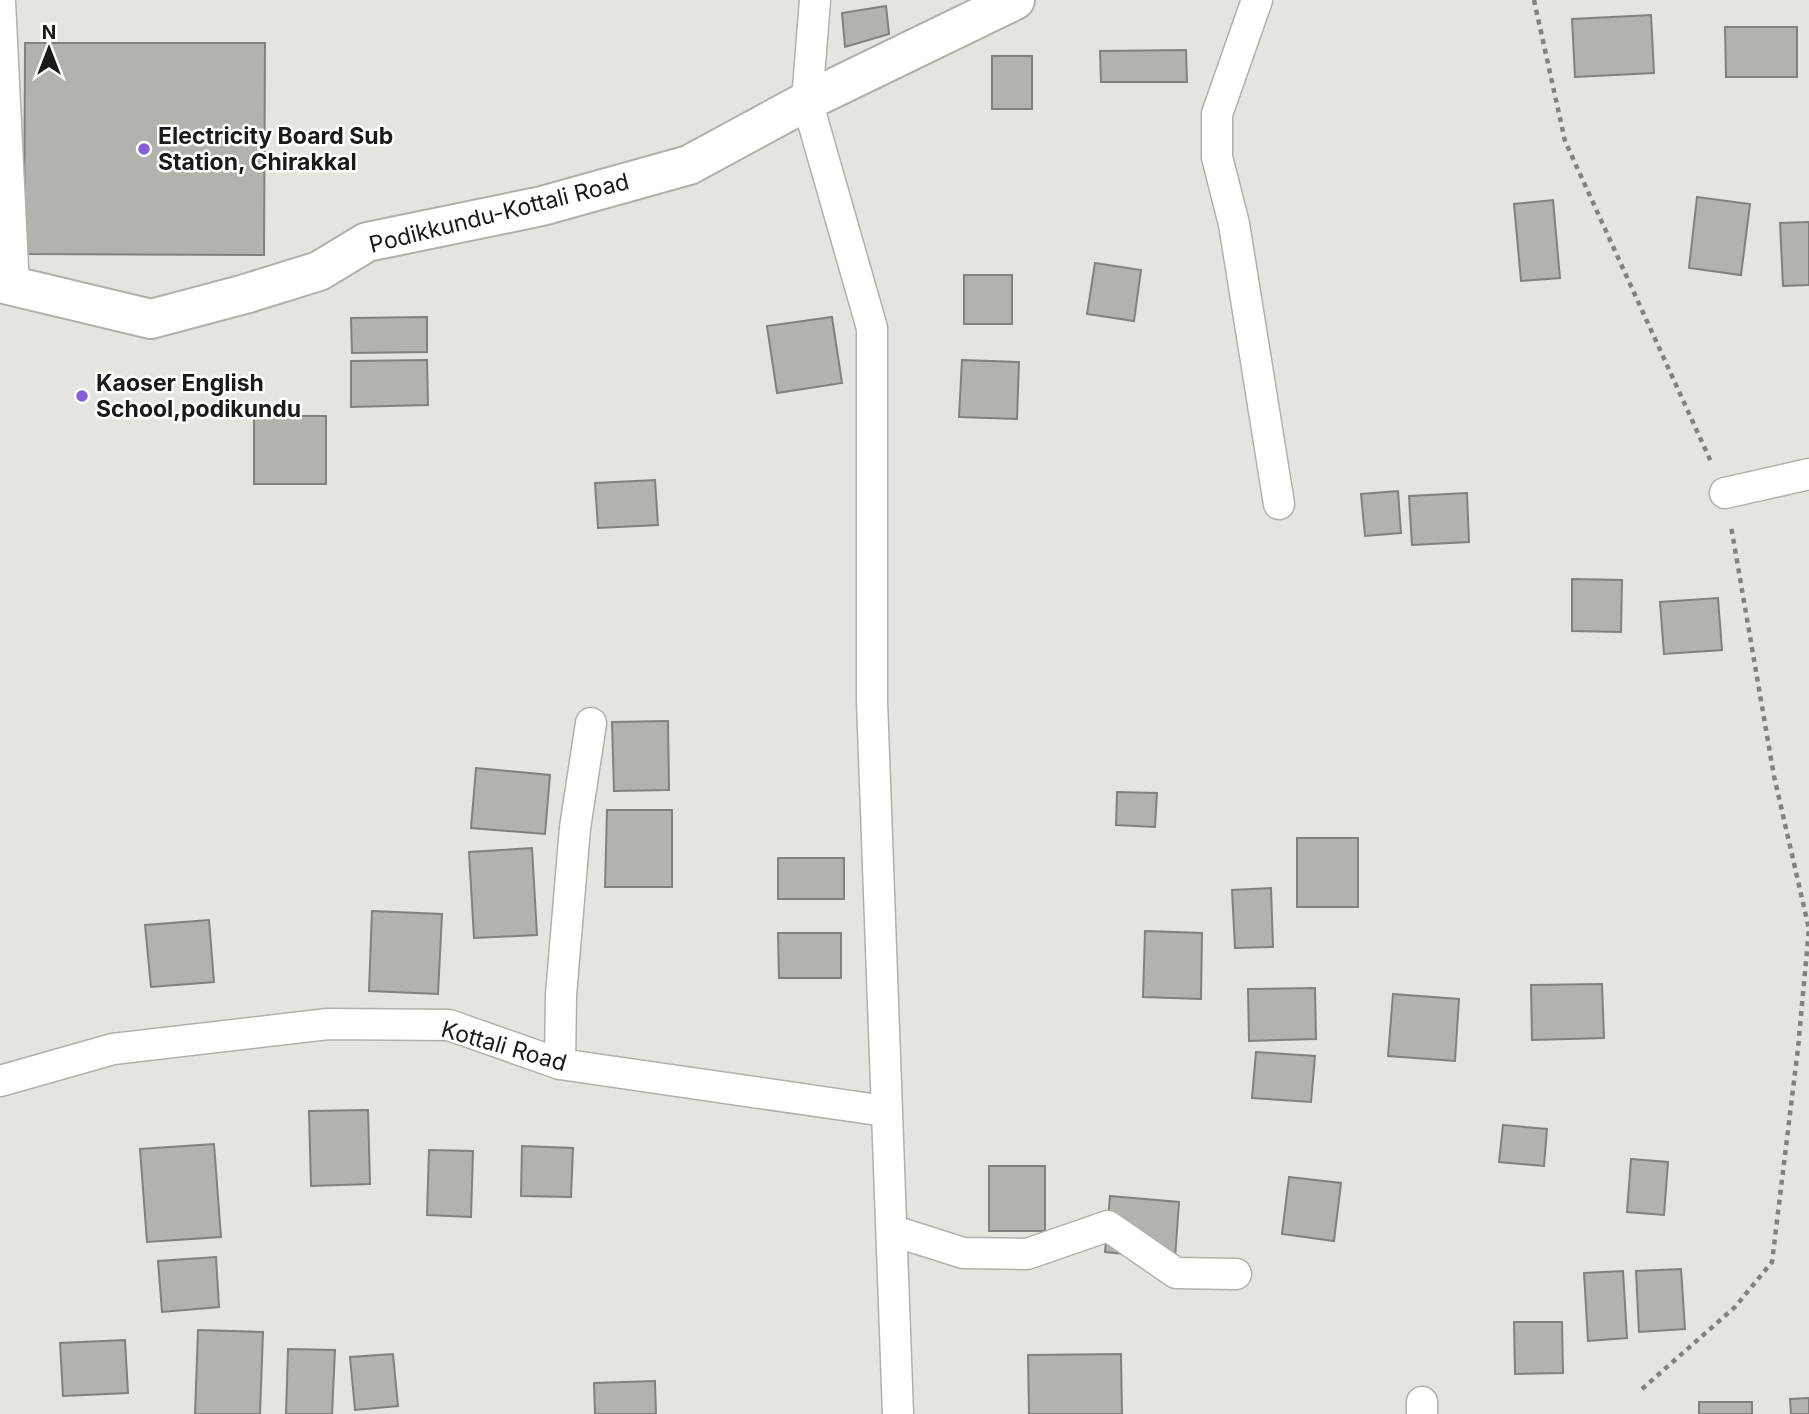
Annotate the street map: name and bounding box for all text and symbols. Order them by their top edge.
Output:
north arrow [14,14,84,84]
text: N [42,21,56,44]
place label: Electricity Board Sub Station, Chirakkal [158,122,393,176]
marker: Electricity Board Sub Station, Chirakkal [136,141,152,157]
street label: Podikkundu-Kottali Road [366,167,632,259]
place label: Kaoser English School,podikundu [96,369,301,423]
marker: Kaoser English School,podikundu [74,388,90,404]
street label: Kottali Road [438,1015,570,1077]

